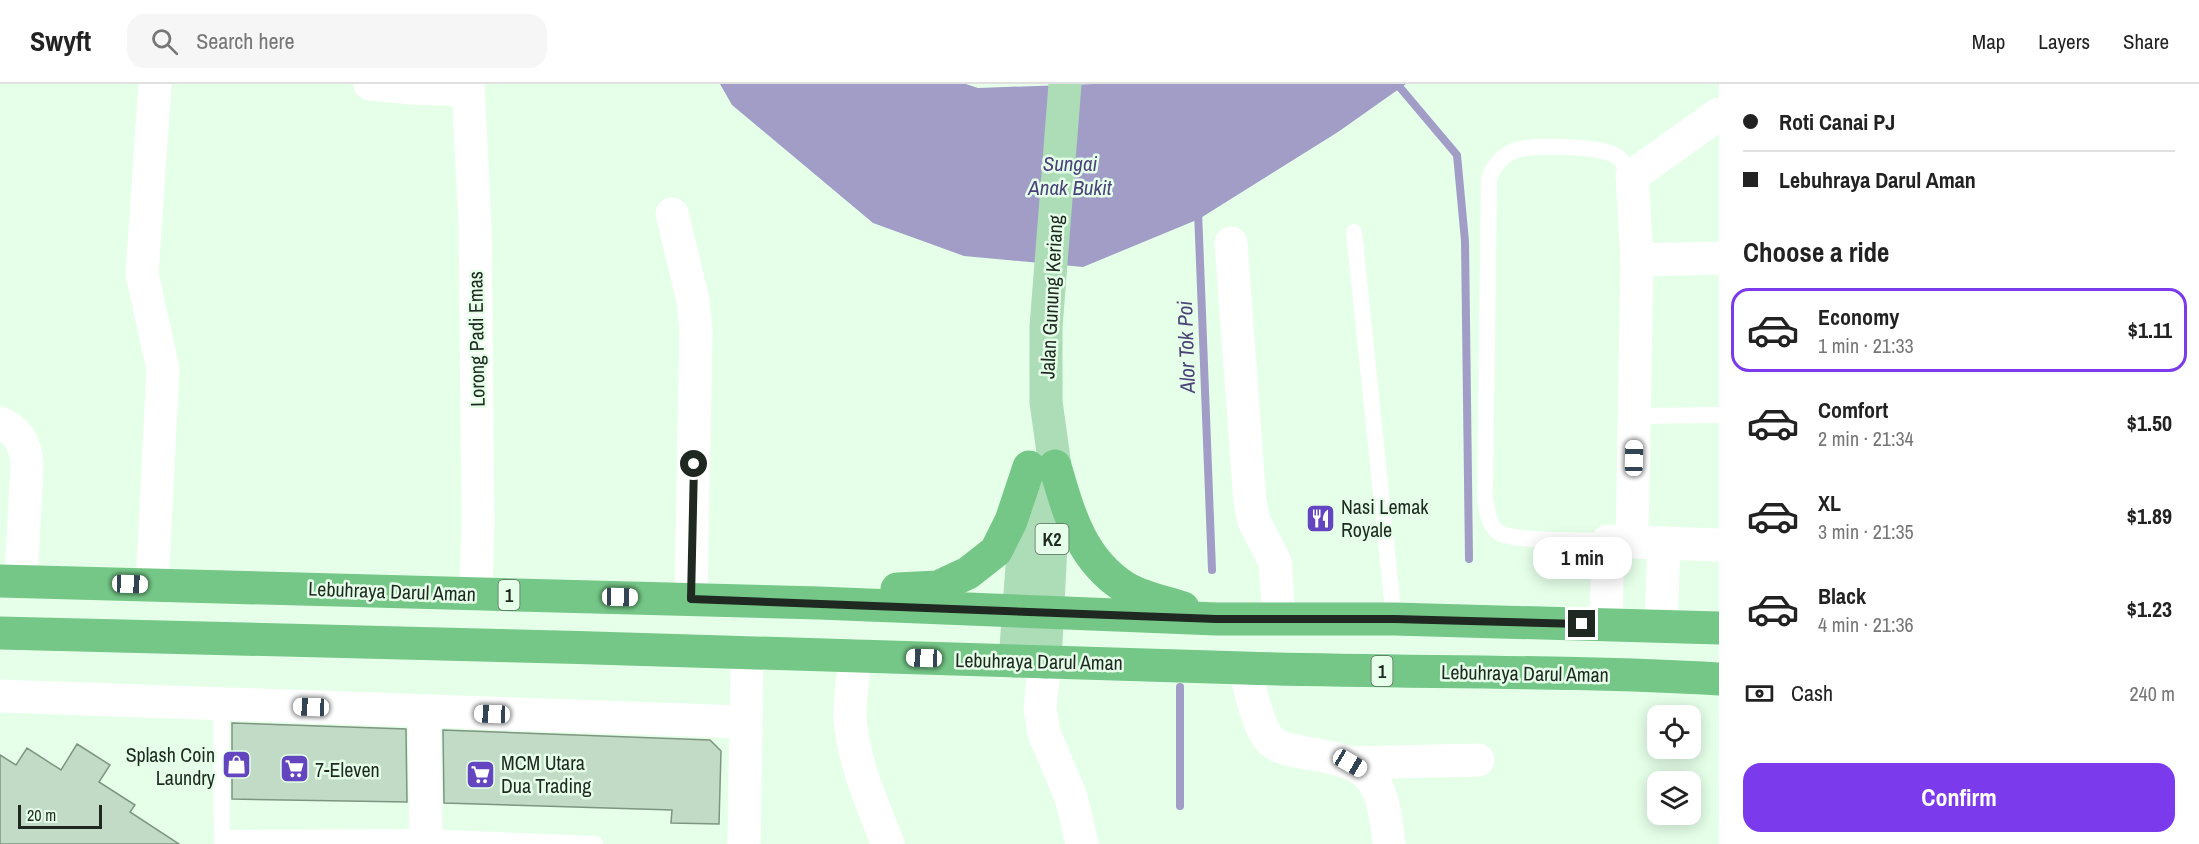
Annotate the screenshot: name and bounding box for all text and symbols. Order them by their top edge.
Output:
search box [127,14,547,68]
text: Swyft [30,22,91,60]
icon: search [148,25,181,58]
text: Search here [196,26,295,56]
text: Map [1972,27,2005,56]
text: Layers [2038,27,2090,56]
text: Share [2123,27,2169,56]
text: Roti Canai PJ [1779,107,1895,137]
water label: Sungai Anak Bukit [1027,149,1113,202]
text: Lebuhraya Darul Aman [1779,165,1976,195]
street label: Jalan Gunung Keriang [1033,214,1069,380]
text: Choose a ride [1743,234,1889,270]
street label: Lorong Padi Emas [461,271,491,407]
water label: Alor Tok Poi [1170,300,1202,395]
text: Economy [1818,302,1899,332]
icon: car [1746,303,1800,357]
text: $1.11 [2128,315,2172,345]
text: 1 min · 21:33 [1818,332,1914,359]
text: Comfort [1818,395,1888,425]
icon: car [1746,396,1800,450]
text: $1.50 [2127,408,2172,438]
text: 2 min · 21:34 [1818,425,1914,452]
car [1625,440,1643,476]
route start [680,450,707,477]
text: XL [1818,488,1841,518]
icon: car [1746,489,1800,543]
place label: Nasi Lemak Royale [1341,493,1429,543]
text: $1.89 [2127,501,2172,531]
restaurant icon: Nasi Lemak Royale [1304,502,1336,534]
text: 3 min · 21:35 [1818,518,1914,545]
road number: K2 [1036,524,1068,554]
callout: 1 min [1532,537,1632,579]
text: 1 min [1561,544,1604,571]
car [112,574,148,594]
street label: Lebuhraya Darul Aman [308,575,476,607]
road number: 1 [498,580,520,610]
text: Black [1818,581,1866,611]
icon: car [1746,582,1800,636]
car [602,588,638,606]
text: $1.23 [2127,594,2172,624]
route end [1568,610,1595,637]
text: 4 min · 21:36 [1818,611,1914,638]
street label: Lebuhraya Darul Aman [955,646,1123,676]
car [906,648,942,668]
road number: 1 [1372,656,1392,686]
street label: Lebuhraya Darul Aman [1441,658,1609,688]
icon: cash [1743,677,1776,710]
text: Cash [1791,678,1833,708]
text: 240 m [2129,680,2175,707]
car [293,697,329,717]
car [474,704,510,724]
map controls [1647,705,1701,825]
button: locate [1647,705,1701,759]
place label: Splash Coin Laundry [126,741,216,791]
car [1330,746,1370,780]
shop icon: Splash Coin Laundry [220,749,252,781]
place label: MCM Utara Dua Trading [501,749,591,799]
supermarket icon: 7-Eleven [278,753,310,785]
place label: 7-Eleven [315,756,380,783]
supermarket icon: MCM Utara Dua Trading [464,758,496,790]
button: Confirm [1743,763,2175,832]
button: layers [1647,771,1701,825]
scale bar [18,802,102,830]
text: 20 m [27,804,56,826]

